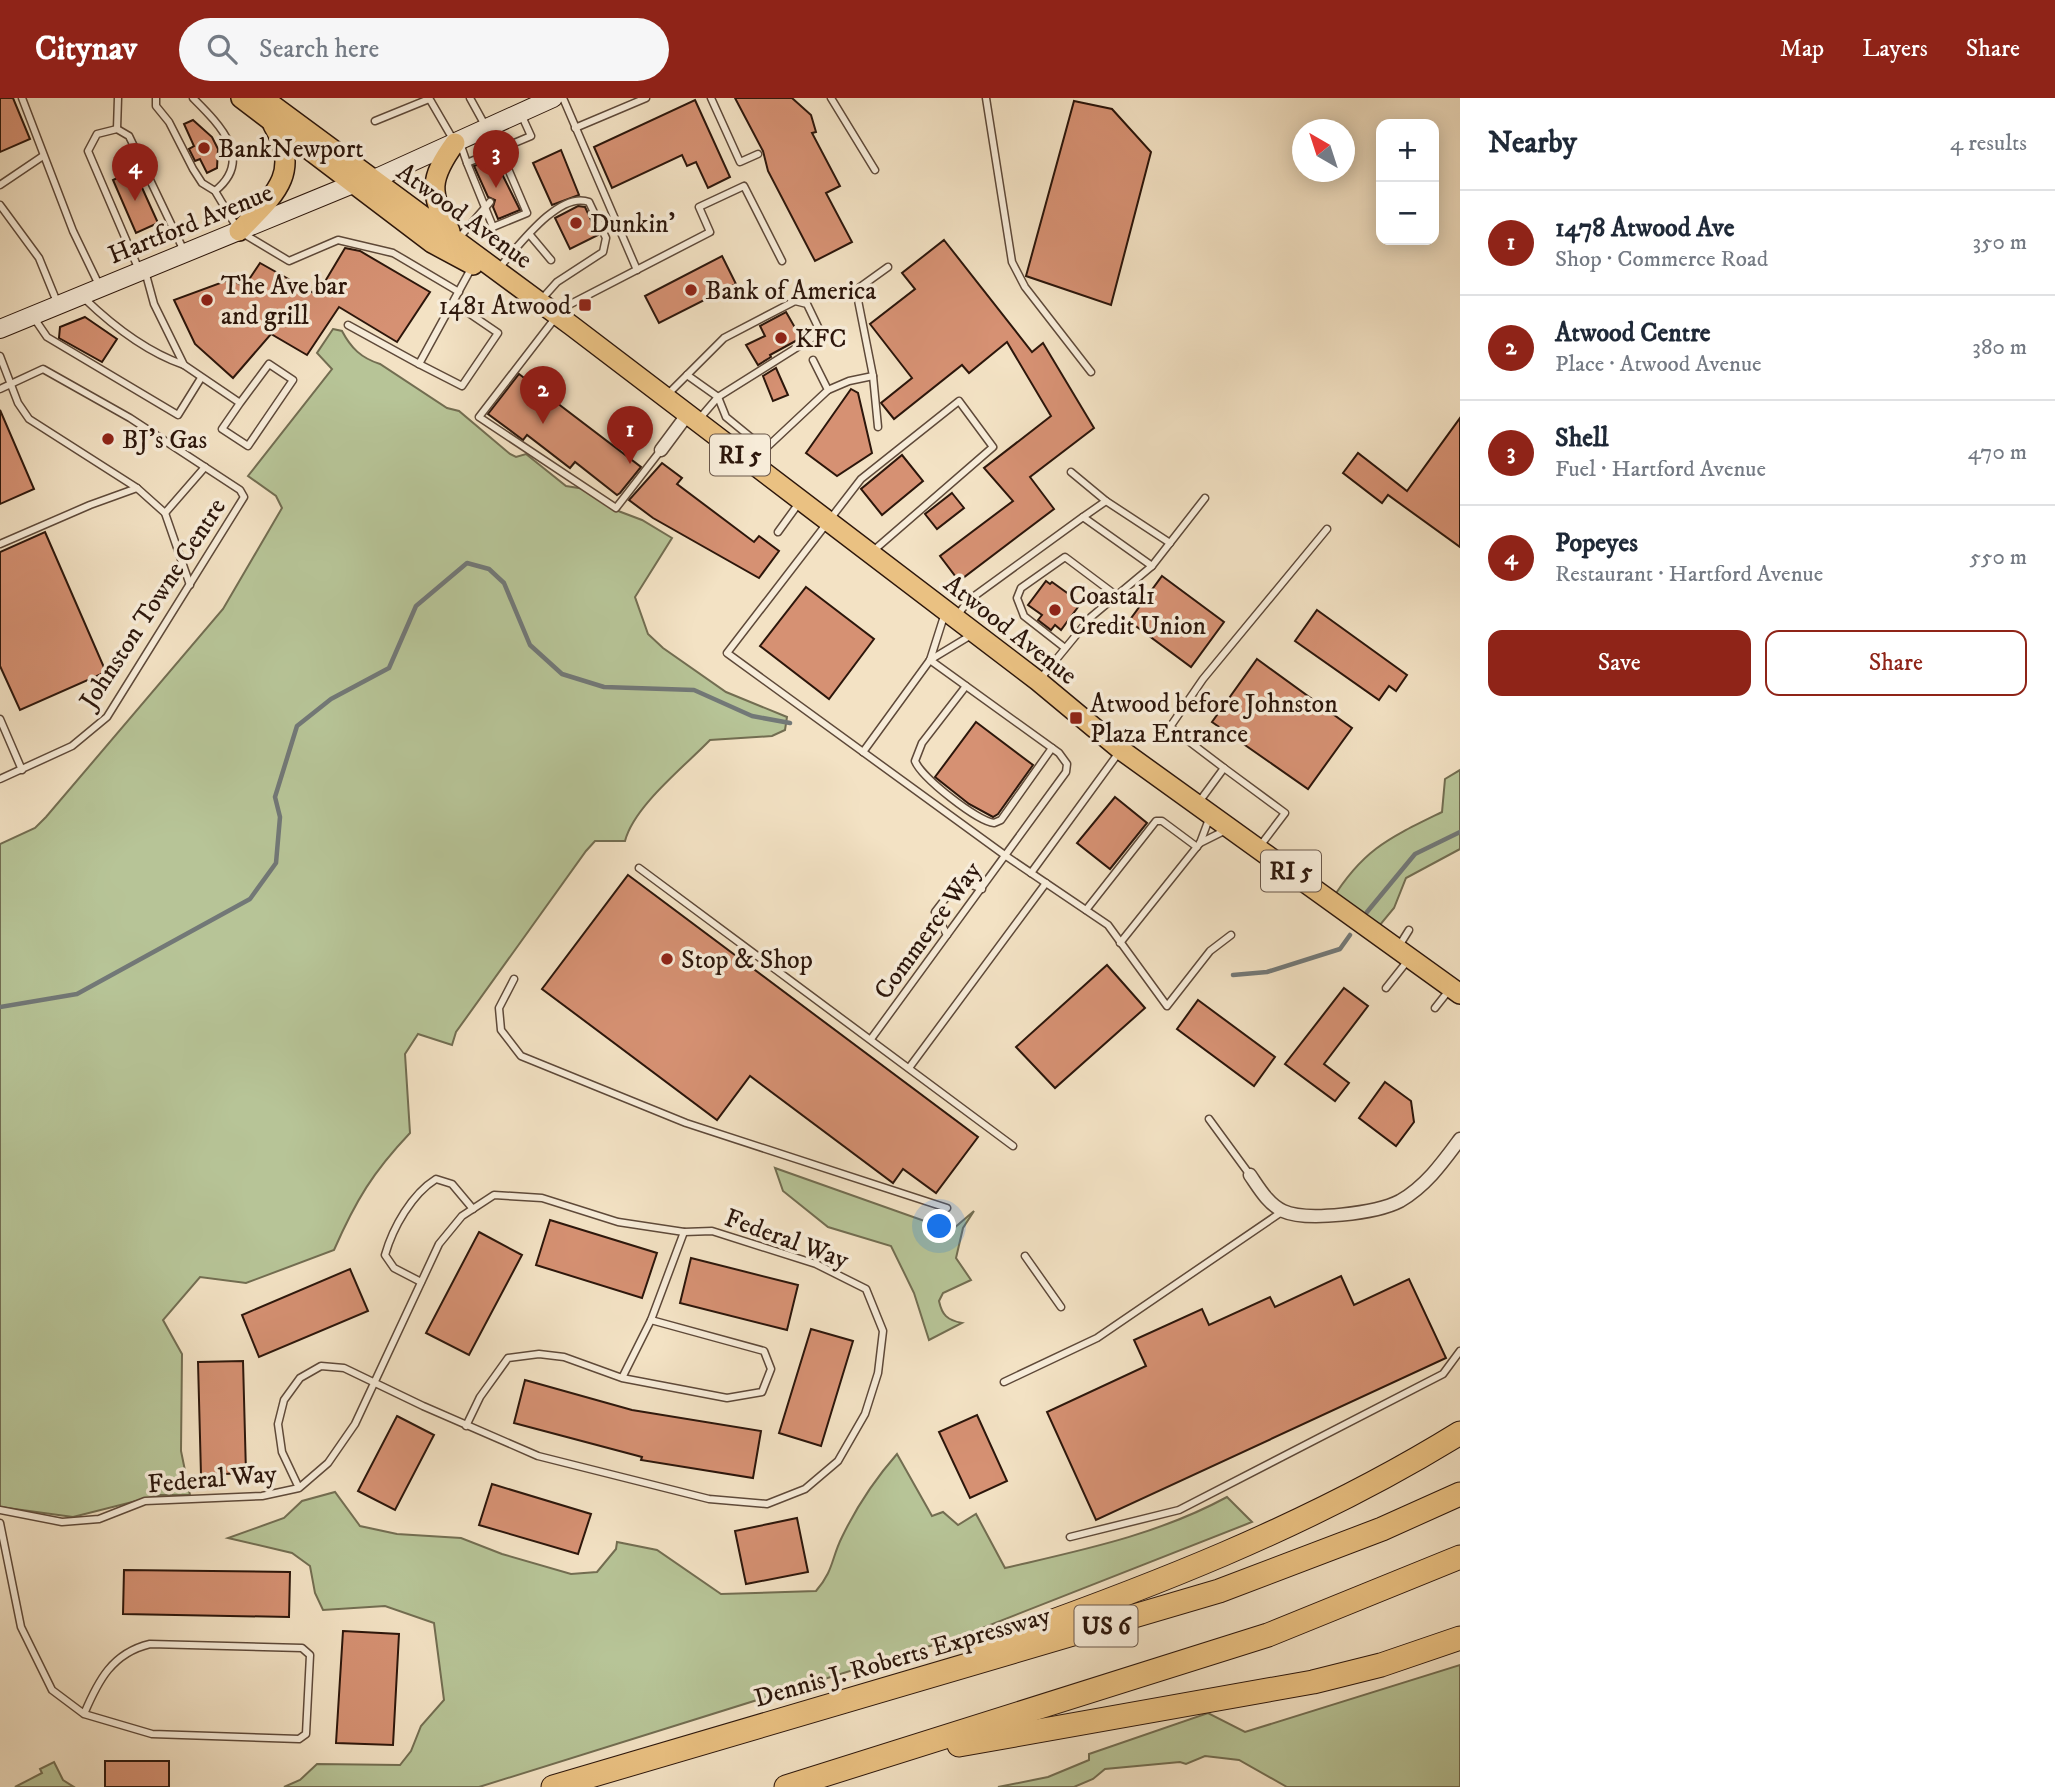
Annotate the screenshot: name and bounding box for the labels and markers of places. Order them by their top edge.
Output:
pin: 3 [473,130,519,188]
place label: BankNewport [218,133,364,166]
marker: BankNewport [196,140,212,156]
pin: 4 [112,143,158,201]
place label: Dunkin' [590,208,675,241]
marker: Dunkin' [568,215,584,231]
place label: The Ave bar and grill [221,270,348,333]
place label: Bank of America [705,275,876,308]
marker: Bank of America [683,282,699,298]
place label: 1481 Atwood [439,290,571,323]
marker: The Ave bar and grill [199,292,215,308]
marker: 1481 Atwood [577,297,593,313]
place label: KFC [795,323,847,356]
marker: KFC [773,330,789,346]
pin: 2 [520,366,566,424]
pin: 1 [607,406,653,464]
place label: BJ's Gas [122,424,207,457]
marker: BJ's Gas [100,431,116,447]
place label: Coastal1 Credit Union [1069,580,1207,643]
marker: Coastal1 Credit Union [1047,602,1063,618]
place label: Atwood before Johnston Plaza Entrance [1090,688,1338,751]
marker: Atwood before Johnston Plaza Entrance [1068,710,1084,726]
place label: Stop & Shop [681,944,813,977]
marker: Stop & Shop [659,951,675,967]

